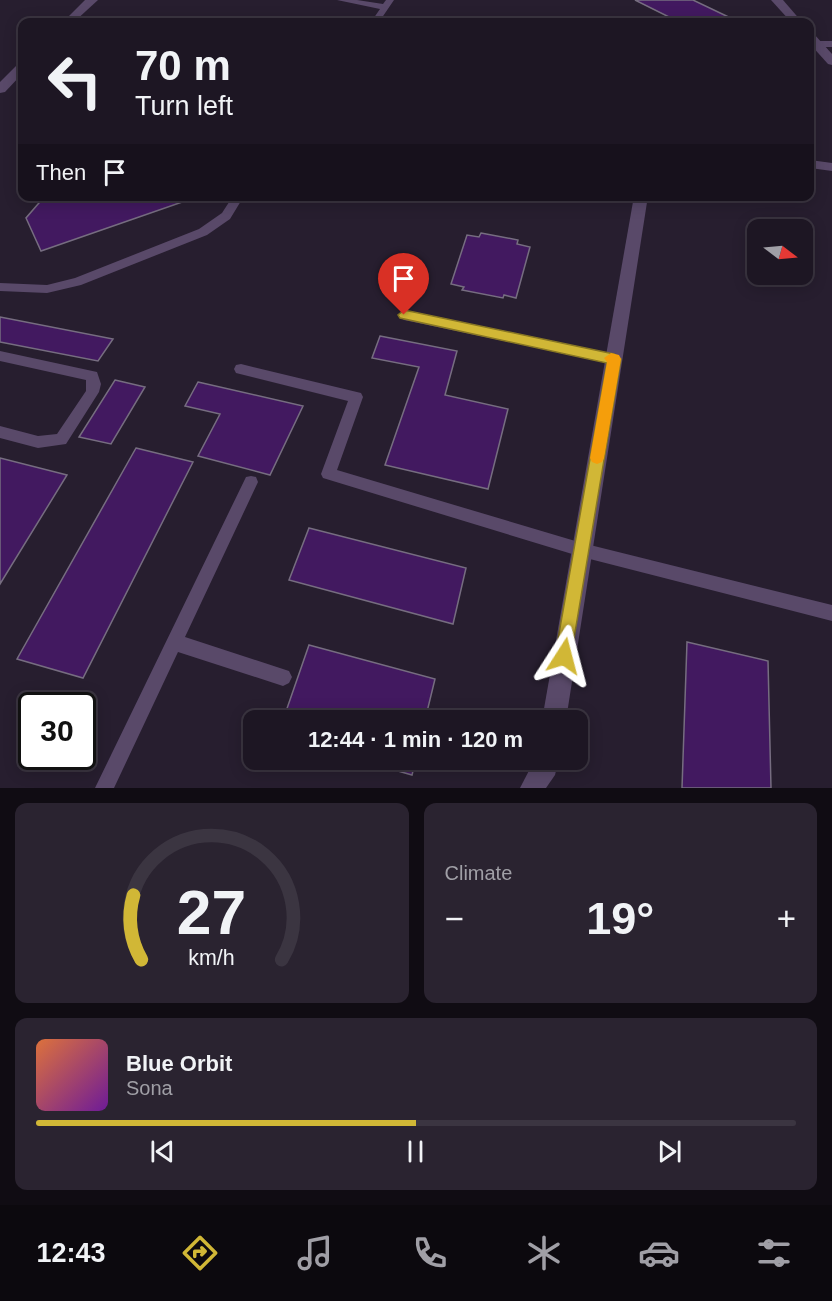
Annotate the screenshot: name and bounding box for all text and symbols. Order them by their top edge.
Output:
icon: left [36,42,114,120]
text: 70 m [135,42,231,89]
text: Turn left [135,91,233,121]
icon: arrive [98,156,131,189]
text: Then [36,160,86,185]
north arrow [747,219,813,285]
map controls [747,219,813,285]
pin [378,253,429,315]
icon: arrive [387,262,420,295]
position arrow [532,624,596,688]
speed limit sign: 30 [18,692,96,770]
text: 12:44 · 1 min · 120 m [308,727,523,752]
text: Climate [445,862,512,884]
text: 27 [177,878,246,947]
text: 19° [586,893,654,944]
text: − [445,900,464,937]
text: + [777,900,796,937]
text: km/h [189,946,235,970]
text: Blue Orbit [126,1051,232,1076]
text: Sona [126,1077,173,1099]
icon: previous [146,1135,179,1168]
icon: pause [399,1135,432,1168]
icon: next [653,1135,686,1168]
icon: directions [179,1232,221,1274]
icon: music [294,1232,336,1274]
icon: phone [409,1232,451,1274]
icon: climate [523,1232,565,1274]
icon: car [638,1232,680,1274]
icon: filters [753,1232,795,1274]
text: 12:43 [36,1238,106,1268]

